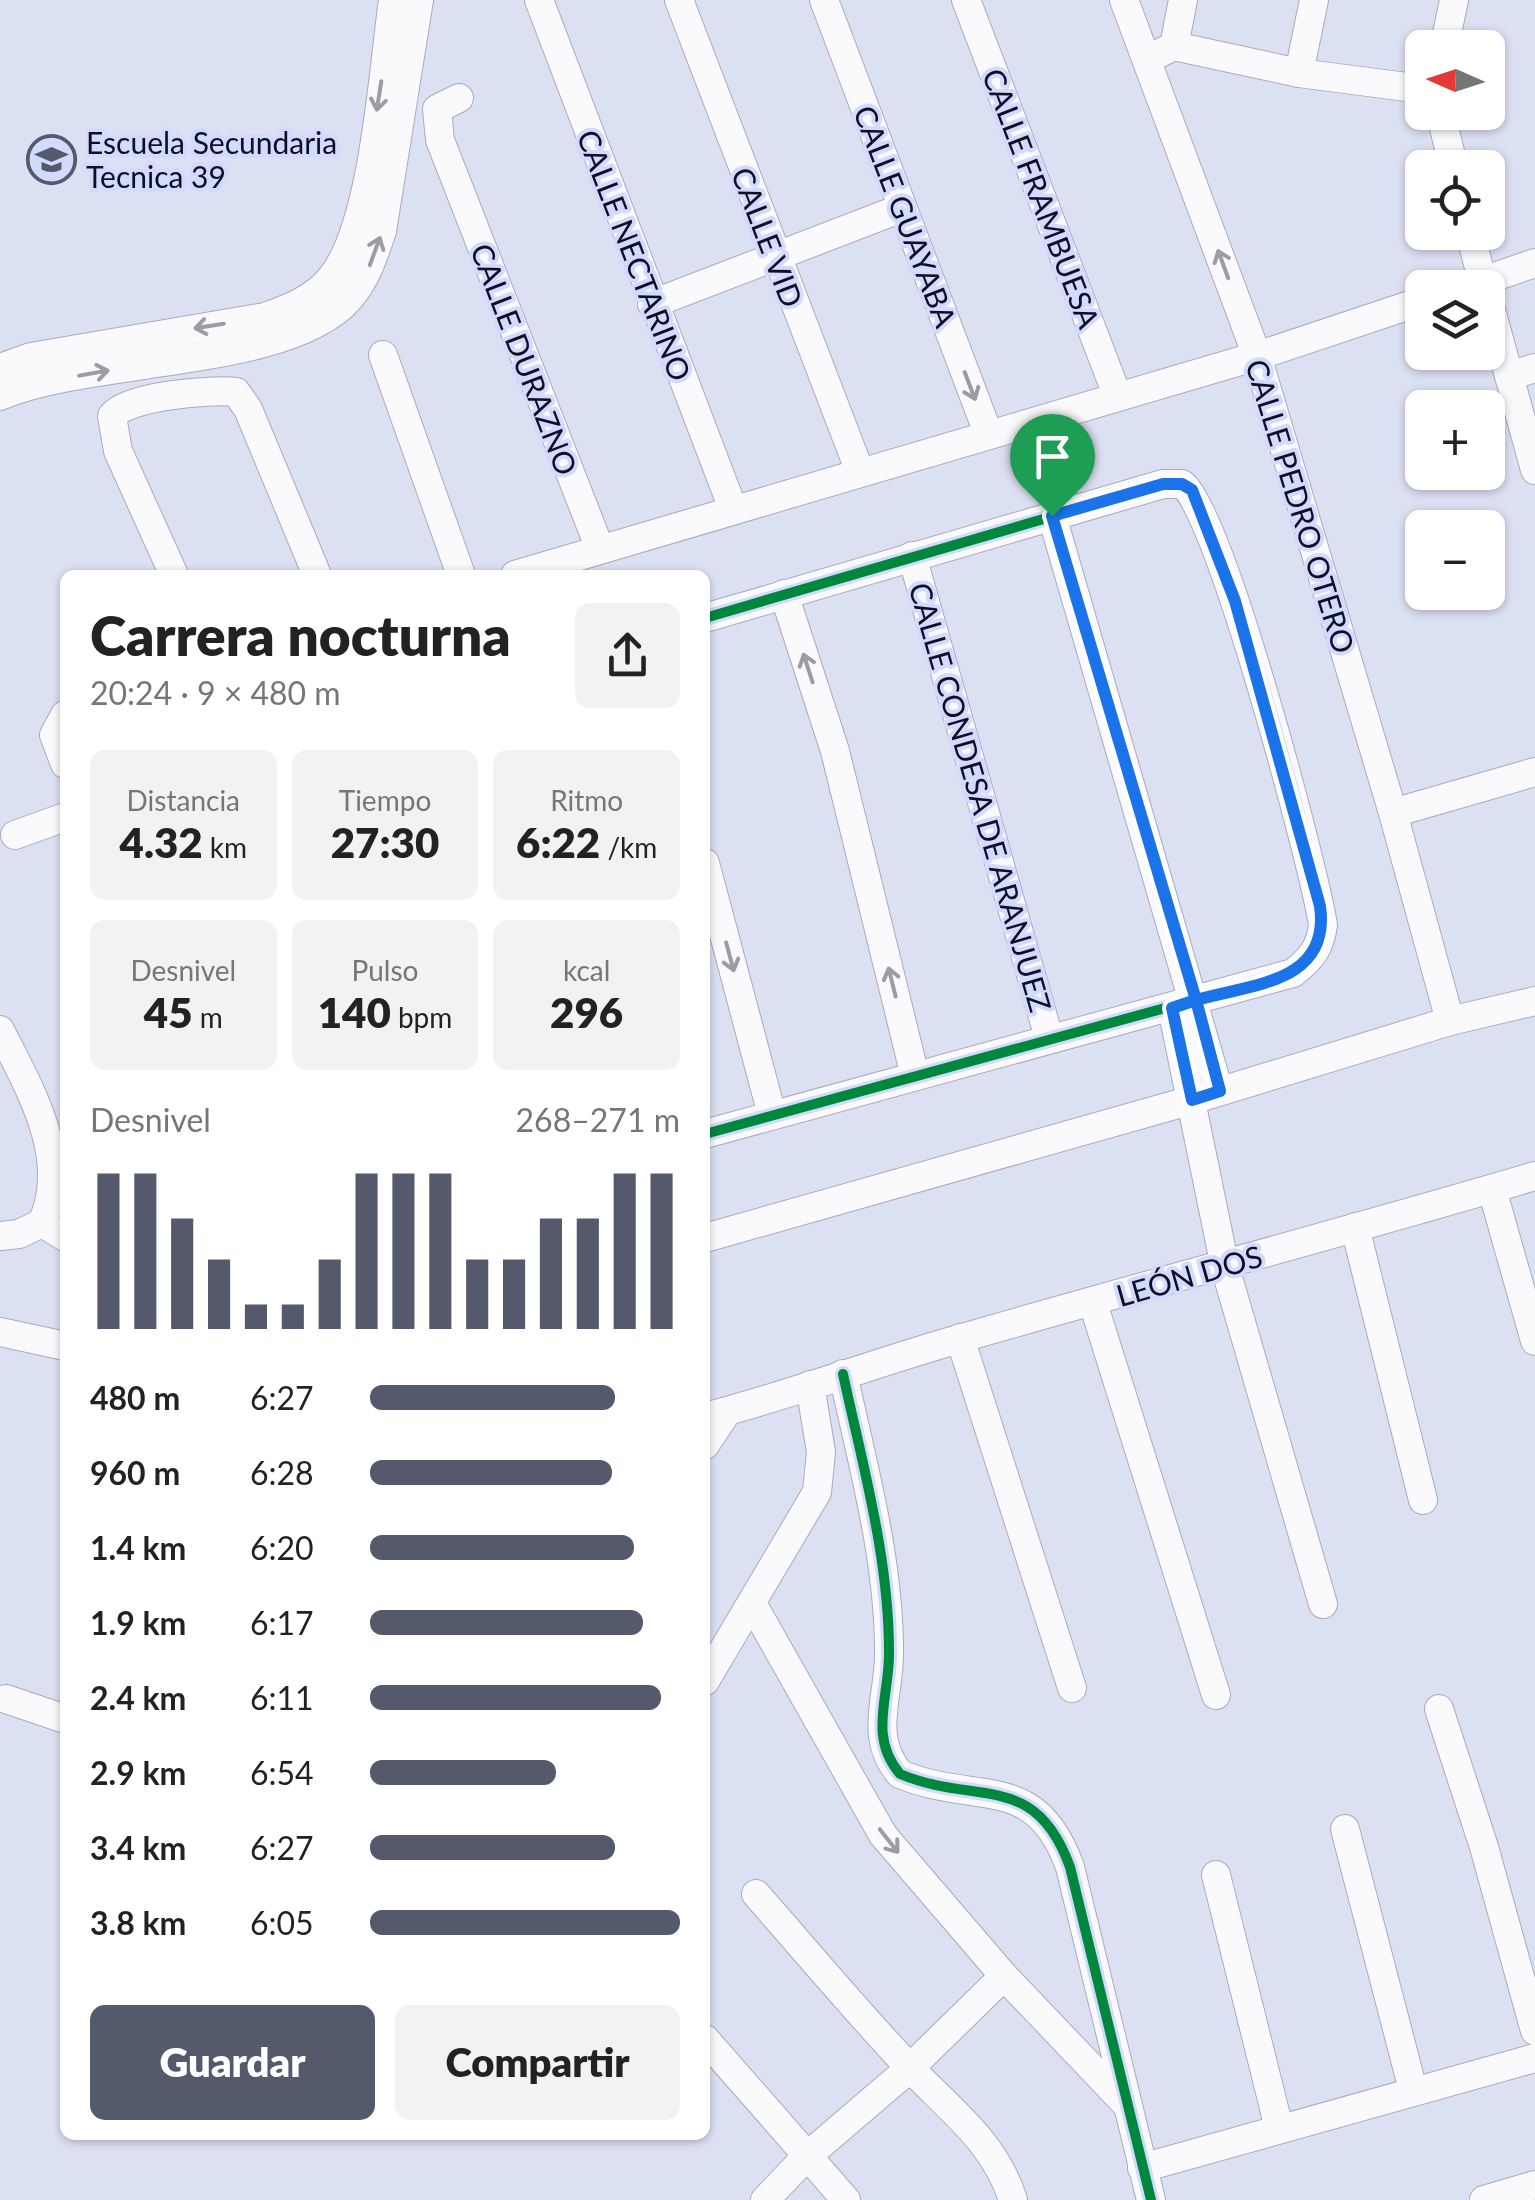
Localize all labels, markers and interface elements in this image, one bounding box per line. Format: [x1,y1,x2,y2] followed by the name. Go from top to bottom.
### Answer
[1405,30,1505,130] north arrow
[1405,30,1505,610] map controls
[976,63,1108,333] street label: CALLE FRAMBUESA
[369,80,387,112] one-way arrow
[847,100,965,332] street label: CALLE GUAYABA
[86,124,337,194] place label: Escuela Secundaria Tecnica 39
[571,124,699,386] street label: CALLE NECTARINO
[25,133,77,185] school or university icon: Escuela Secundaria Tecnica 39
[1405,150,1505,250] button: locate
[725,162,811,312] street label: CALLE VID
[367,236,385,267] one-way arrow
[464,238,586,480] street label: CALLE DURAZNO
[1213,250,1231,281] one-way arrow
[1405,270,1505,370] button: layers
[193,318,226,336] one-way arrow
[1239,355,1363,657] street label: CALLE PEDRO OTERO
[77,363,110,382] one-way arrow
[962,369,980,400] one-way arrow
[1405,390,1505,490] button: +
[1010,414,1095,517] pin
[1025,429,1080,484] icon: arrive
[1405,510,1505,610] button: −
[902,578,1060,1016] street label: CALLE CONDESA DE ARANJUEZ
[90,602,511,668] text: Carrera nocturna
[575,603,680,708] button: share
[798,652,816,684] one-way arrow
[90,673,341,712] text: 20:24 · 9 × 480 m
[127,783,240,817] text: Distancia
[339,783,431,817] text: Tiempo
[550,783,623,817] text: Ritmo
[120,817,203,867] text: 4.32
[331,817,439,867] text: 27:30
[516,817,600,867] text: 6:22
[203,830,247,864] text: km
[600,830,657,864] text: /km
[722,941,741,972] one-way arrow
[130,953,236,987] text: Desnivel
[352,953,418,987] text: Pulso
[563,953,610,987] text: kcal
[882,967,900,999] one-way arrow
[144,987,193,1037] text: 45
[318,987,391,1037] text: 140
[550,987,623,1037] text: 296
[193,1000,223,1034] text: m
[391,1000,452,1034] text: bpm
[90,1100,211,1139] text: Desnivel
[516,1100,680,1139] text: 268–271 m
[1112,1237,1266,1313] street label: LEÓN DOS
[90,1378,180,1417] text: 480 m
[250,1378,314,1417] text: 6:27
[90,1453,180,1492] text: 960 m
[250,1453,314,1492] text: 6:28
[90,1528,186,1567] text: 1.4 km
[250,1528,314,1567] text: 6:20
[90,1603,186,1642] text: 1.9 km
[250,1603,314,1642] text: 6:17
[90,1678,186,1717] text: 2.4 km
[250,1678,314,1717] text: 6:11
[90,1753,186,1792] text: 2.9 km
[250,1753,314,1792] text: 6:54
[878,1827,899,1854] one-way arrow
[90,1828,186,1867] text: 3.4 km
[250,1828,314,1867] text: 6:27
[90,1903,186,1942] text: 3.8 km
[250,1903,314,1942] text: 6:05
[90,2005,375,2120] button: Guardar
[395,2005,680,2120] button: Compartir

